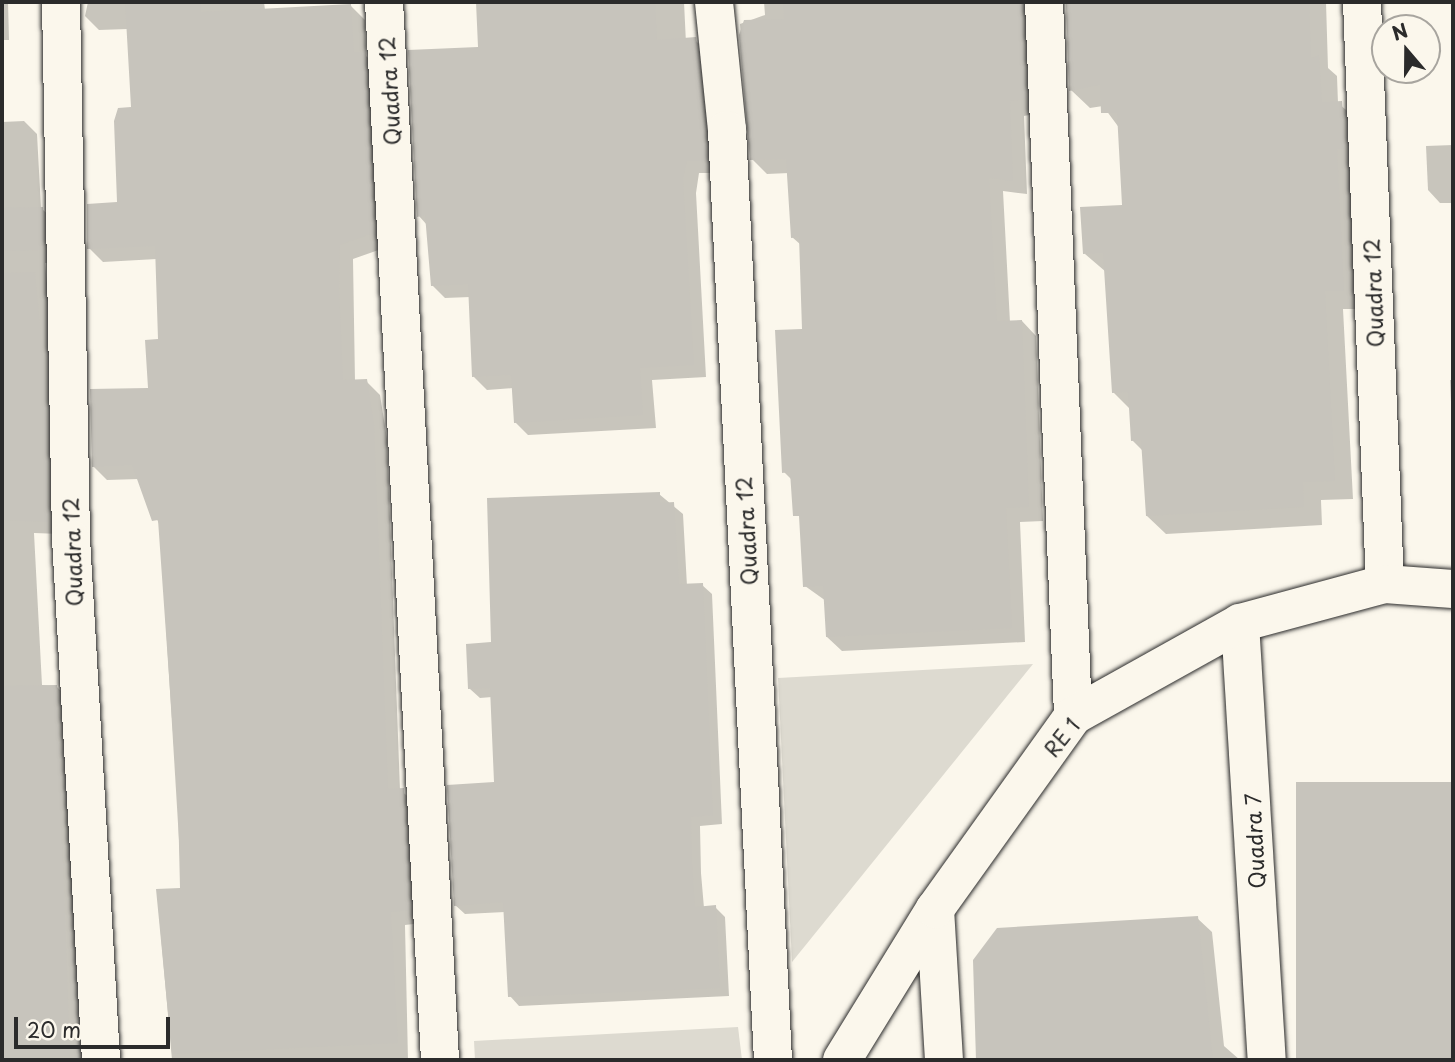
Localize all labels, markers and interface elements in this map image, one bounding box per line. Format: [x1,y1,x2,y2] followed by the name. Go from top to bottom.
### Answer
[1371,14,1441,84] north arrow
[1388,15,1411,47] text: N
[374,36,404,146] street label: Quadra 12
[1359,238,1387,348] street label: Quadra 12
[731,476,761,586] street label: Quadra 12
[58,497,86,607] street label: Quadra 12
[1037,712,1085,762] street label: RE 1
[1239,792,1269,890] street label: Quadra 7
[18,1002,173,1046] scale bar
[27,1013,81,1045] text: 20 m

